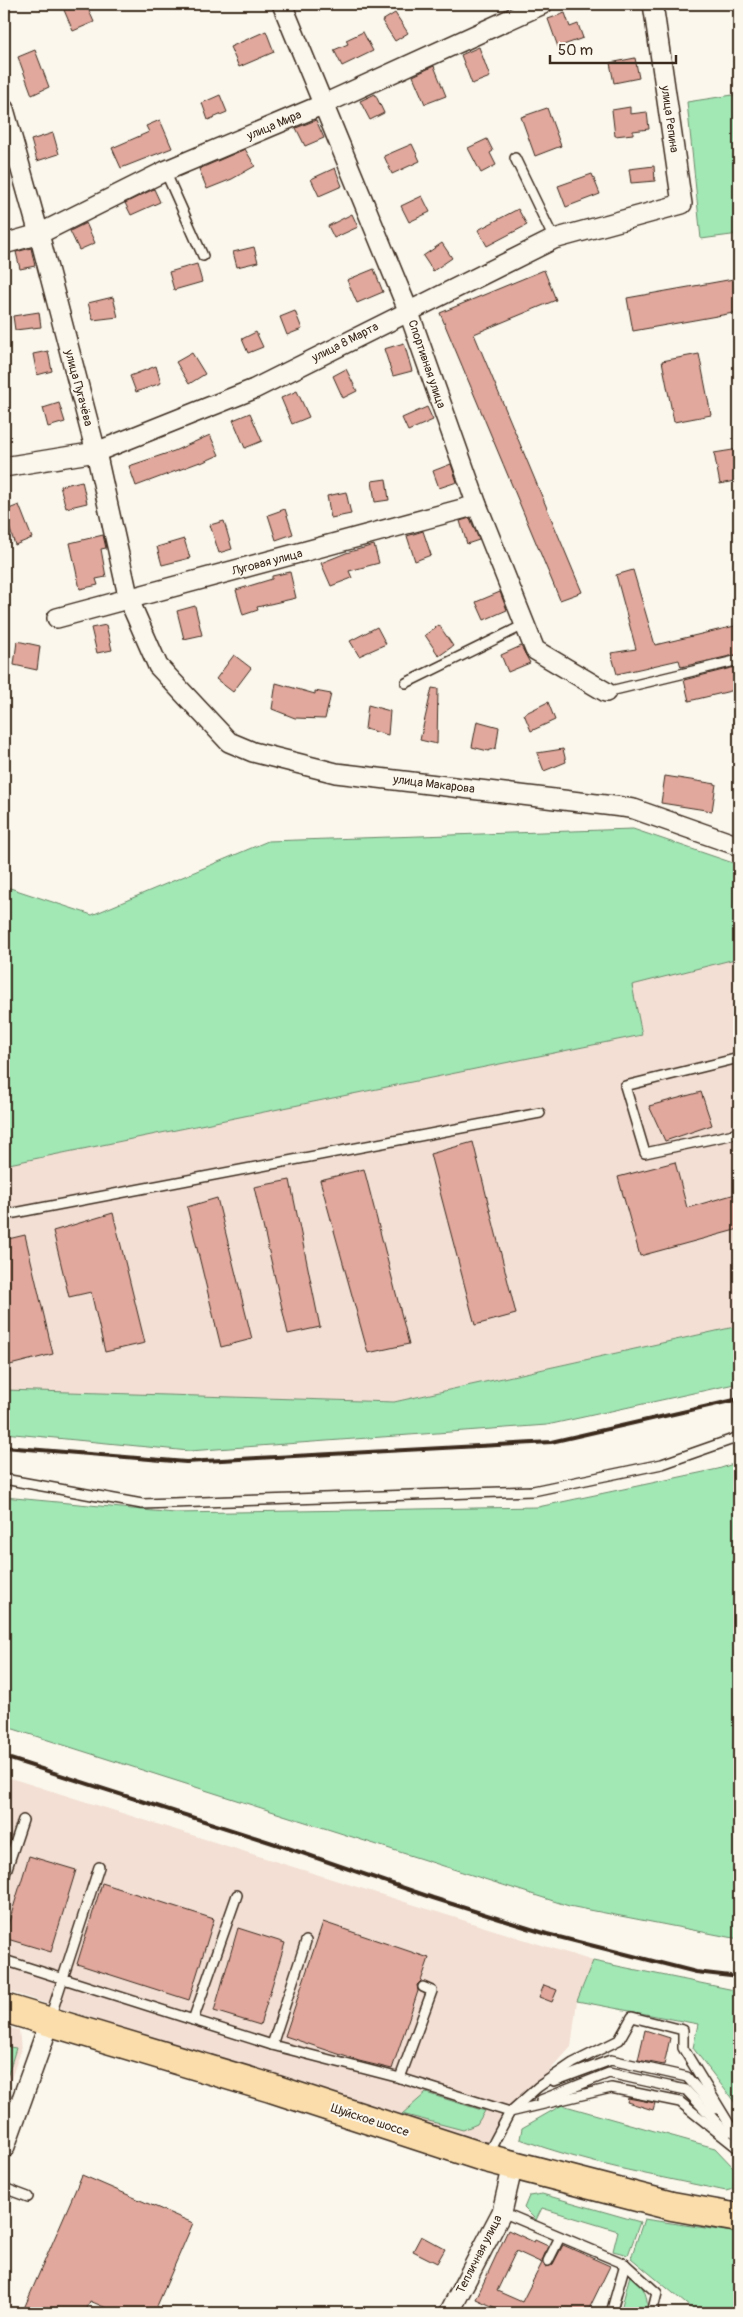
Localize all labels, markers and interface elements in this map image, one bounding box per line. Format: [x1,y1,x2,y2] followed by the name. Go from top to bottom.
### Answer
[550,32,677,64] scale bar
[558,41,593,60] text: 50 m
[657,84,682,154] street label: улица Репина
[244,107,304,144] street label: улица Мира
[404,318,449,411] street label: Спортивная улица
[309,319,381,366] street label: улица 8 Марта
[61,347,96,428] street label: улица Пугачёва
[229,546,304,579] street label: Луговая улица
[391,772,476,797] street label: улица Макарова
[329,2101,411,2140] street label: Шуйское шоссе
[453,2212,506,2296] street label: Тепличная улица

